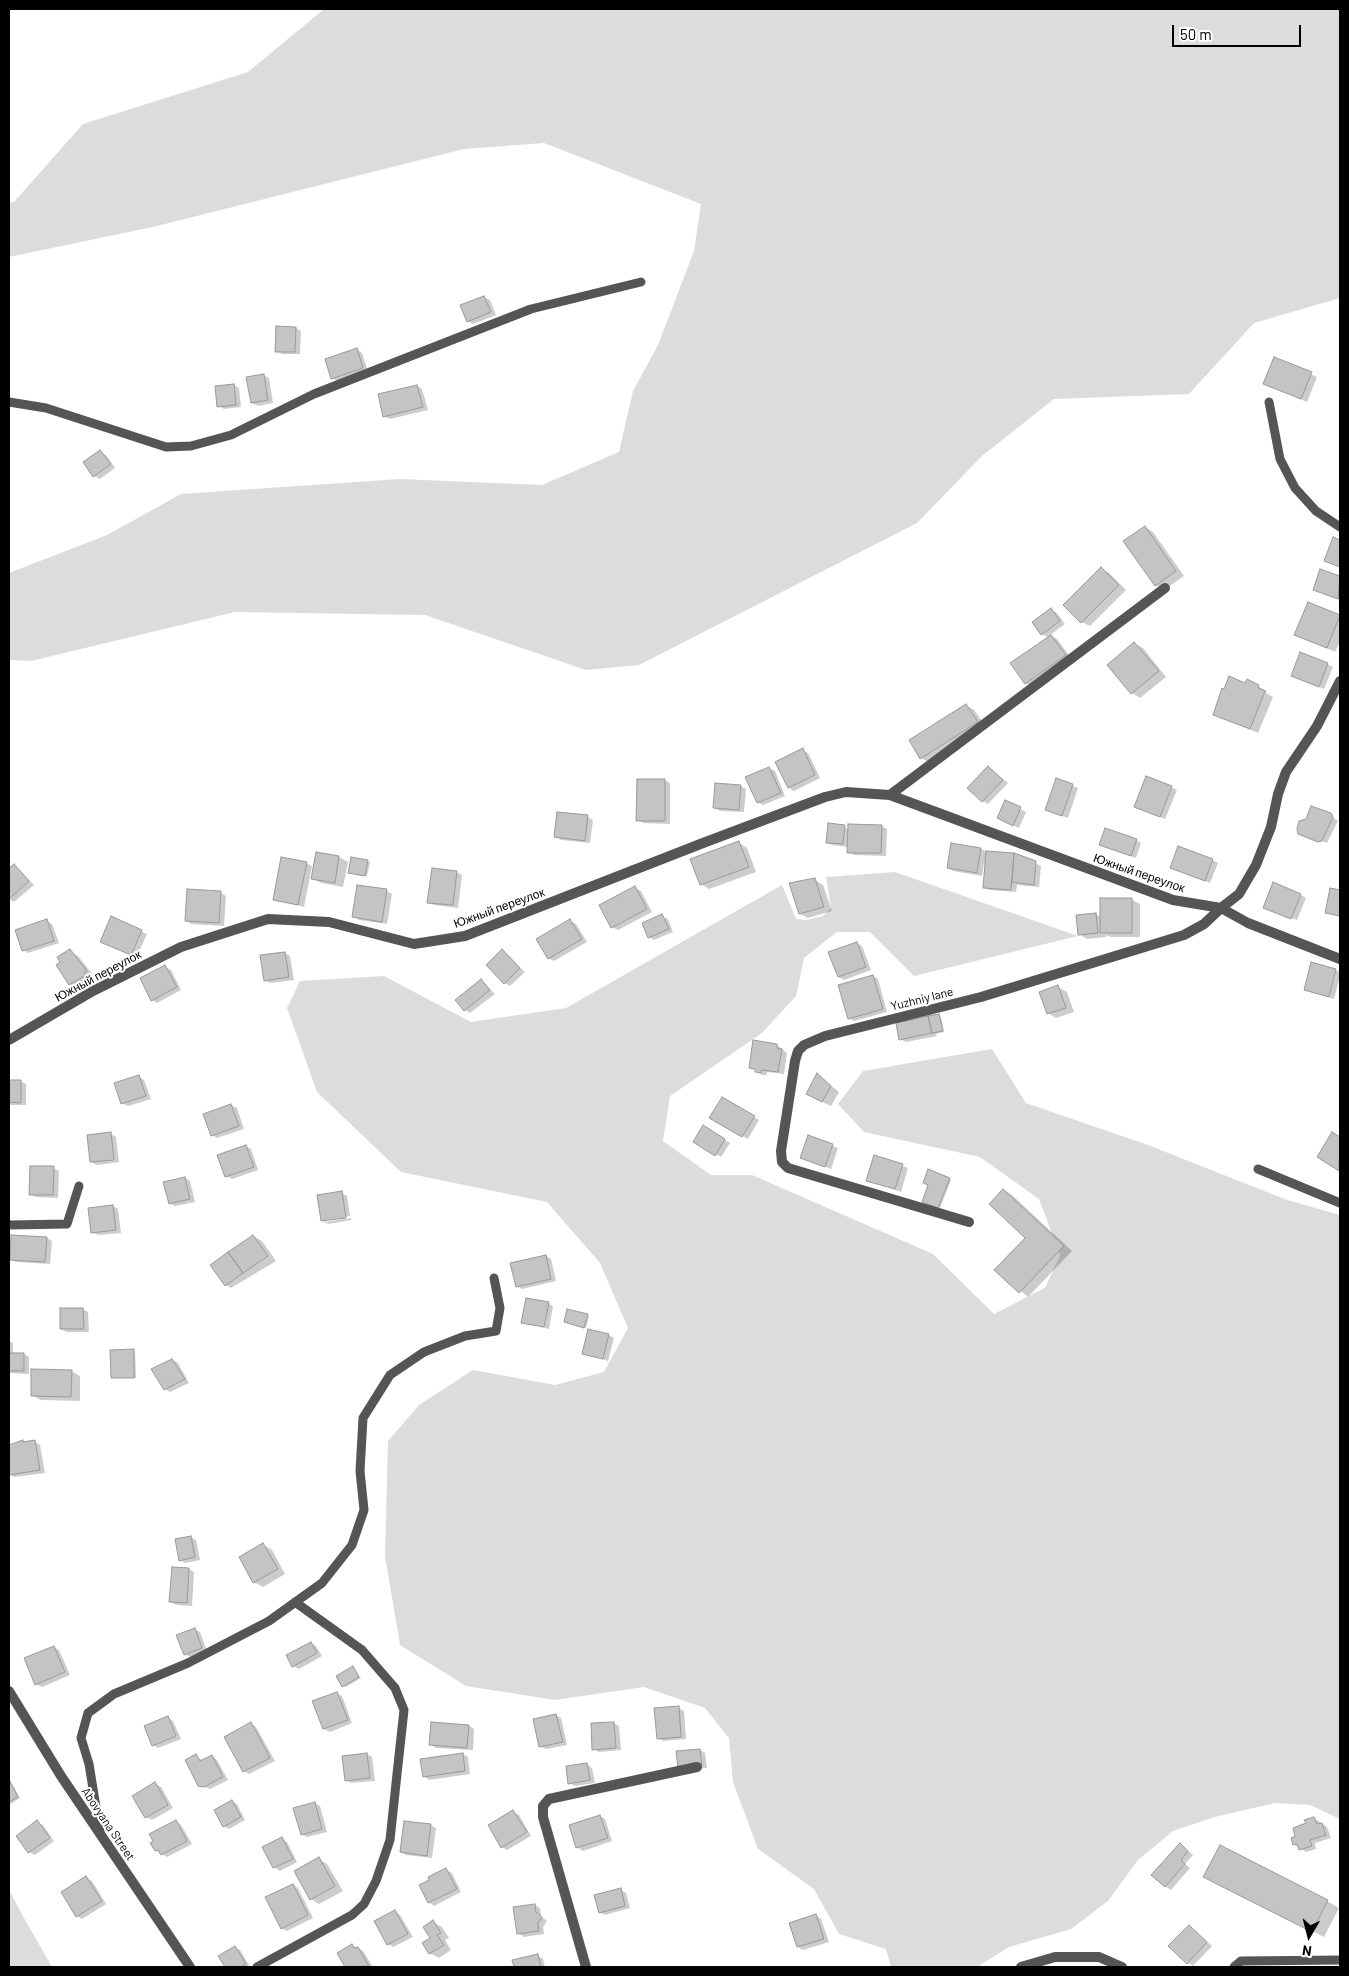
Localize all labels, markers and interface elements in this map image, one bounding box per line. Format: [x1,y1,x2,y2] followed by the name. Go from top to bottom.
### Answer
[1174,15,1303,47] scale bar
[1180,25,1212,43] text: 50 m
[1091,851,1187,895] street label: Южный переулок
[452,885,546,931] street label: Южный переулок
[52,947,144,1005] street label: Южный переулок
[889,984,955,1014] street label: Yuzhniy lane
[78,1785,138,1863] street label: Abovyana Street
[1284,1911,1334,1961] north arrow
[1301,1942,1313,1960] text: N

